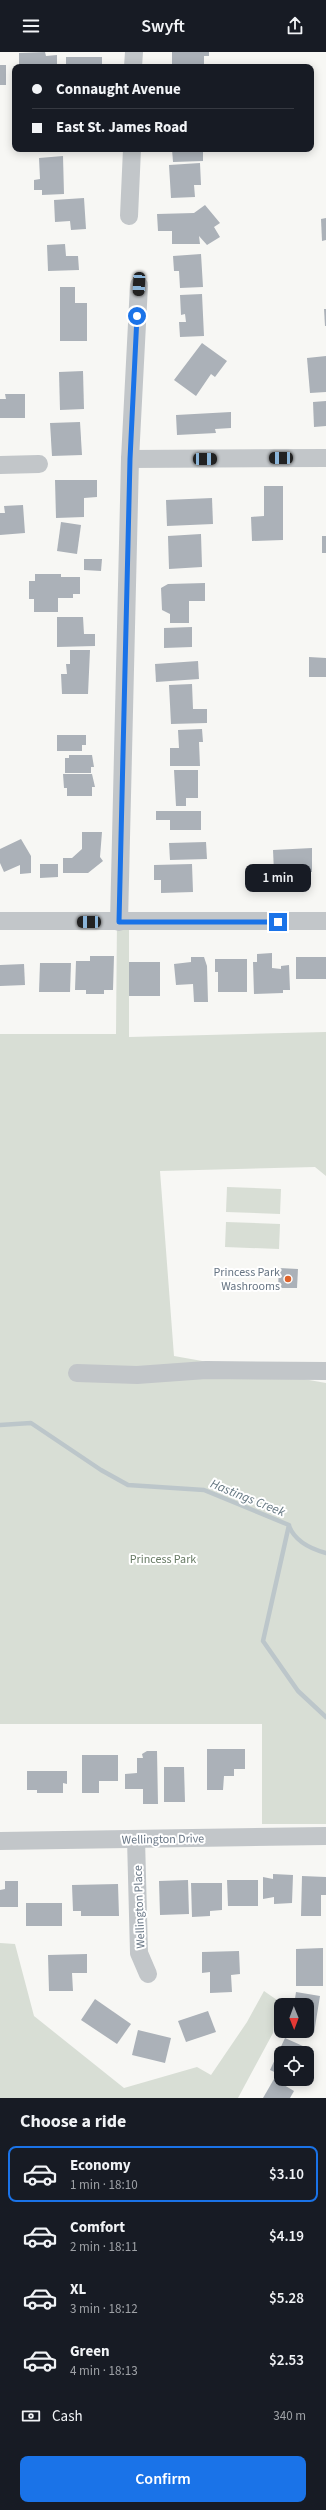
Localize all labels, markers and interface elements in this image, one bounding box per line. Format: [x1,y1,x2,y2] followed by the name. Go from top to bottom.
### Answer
[141,14,185,39] text: Swyft
[20,15,42,37] icon: menu
[284,15,306,37] icon: share
[56,79,181,100] text: Connaught Avenue
[56,117,188,138] text: East St. James Road
[132,272,146,296] car
[128,307,146,325] route start
[269,452,293,464] car
[193,453,217,465] car
[245,864,311,892] callout: 1 min
[263,869,293,887] text: 1 min
[269,913,287,931] route end
[77,916,101,928] car
[213,1264,280,1295] place label: Princess Park Washrooms
[283,1274,293,1284] marker: Princess Park Washrooms
[208,1475,288,1521] water label: Hastings Creek
[130,1551,196,1568] park label: Princess Park
[122,1830,204,1849] street label: Wellington Drive
[130,1865,149,1949] street label: Wellington Place
[274,1998,314,2038] north arrow
[274,1998,314,2086] map controls
[274,2046,314,2086] button: locate
[20,2109,126,2134] text: Choose a ride
[70,2155,131,2176] text: Economy
[22,2156,58,2192] icon: car
[269,2164,304,2185] text: $3.10
[70,2176,138,2194] text: 1 min · 18:10
[70,2217,125,2238] text: Comfort
[22,2218,58,2254] icon: car
[269,2226,304,2247] text: $4.19
[70,2238,138,2256] text: 2 min · 18:11
[70,2279,86,2300] text: XL
[22,2280,58,2316] icon: car
[269,2288,304,2309] text: $5.28
[70,2300,138,2318] text: 3 min · 18:12
[70,2341,110,2362] text: Green
[22,2342,58,2378] icon: car
[269,2350,304,2371] text: $2.53
[70,2362,138,2380] text: 4 min · 18:13
[20,2405,42,2427] icon: cash
[52,2406,83,2427] text: Cash
[273,2407,306,2425] text: 340 m
[20,2456,306,2502] button: Confirm

